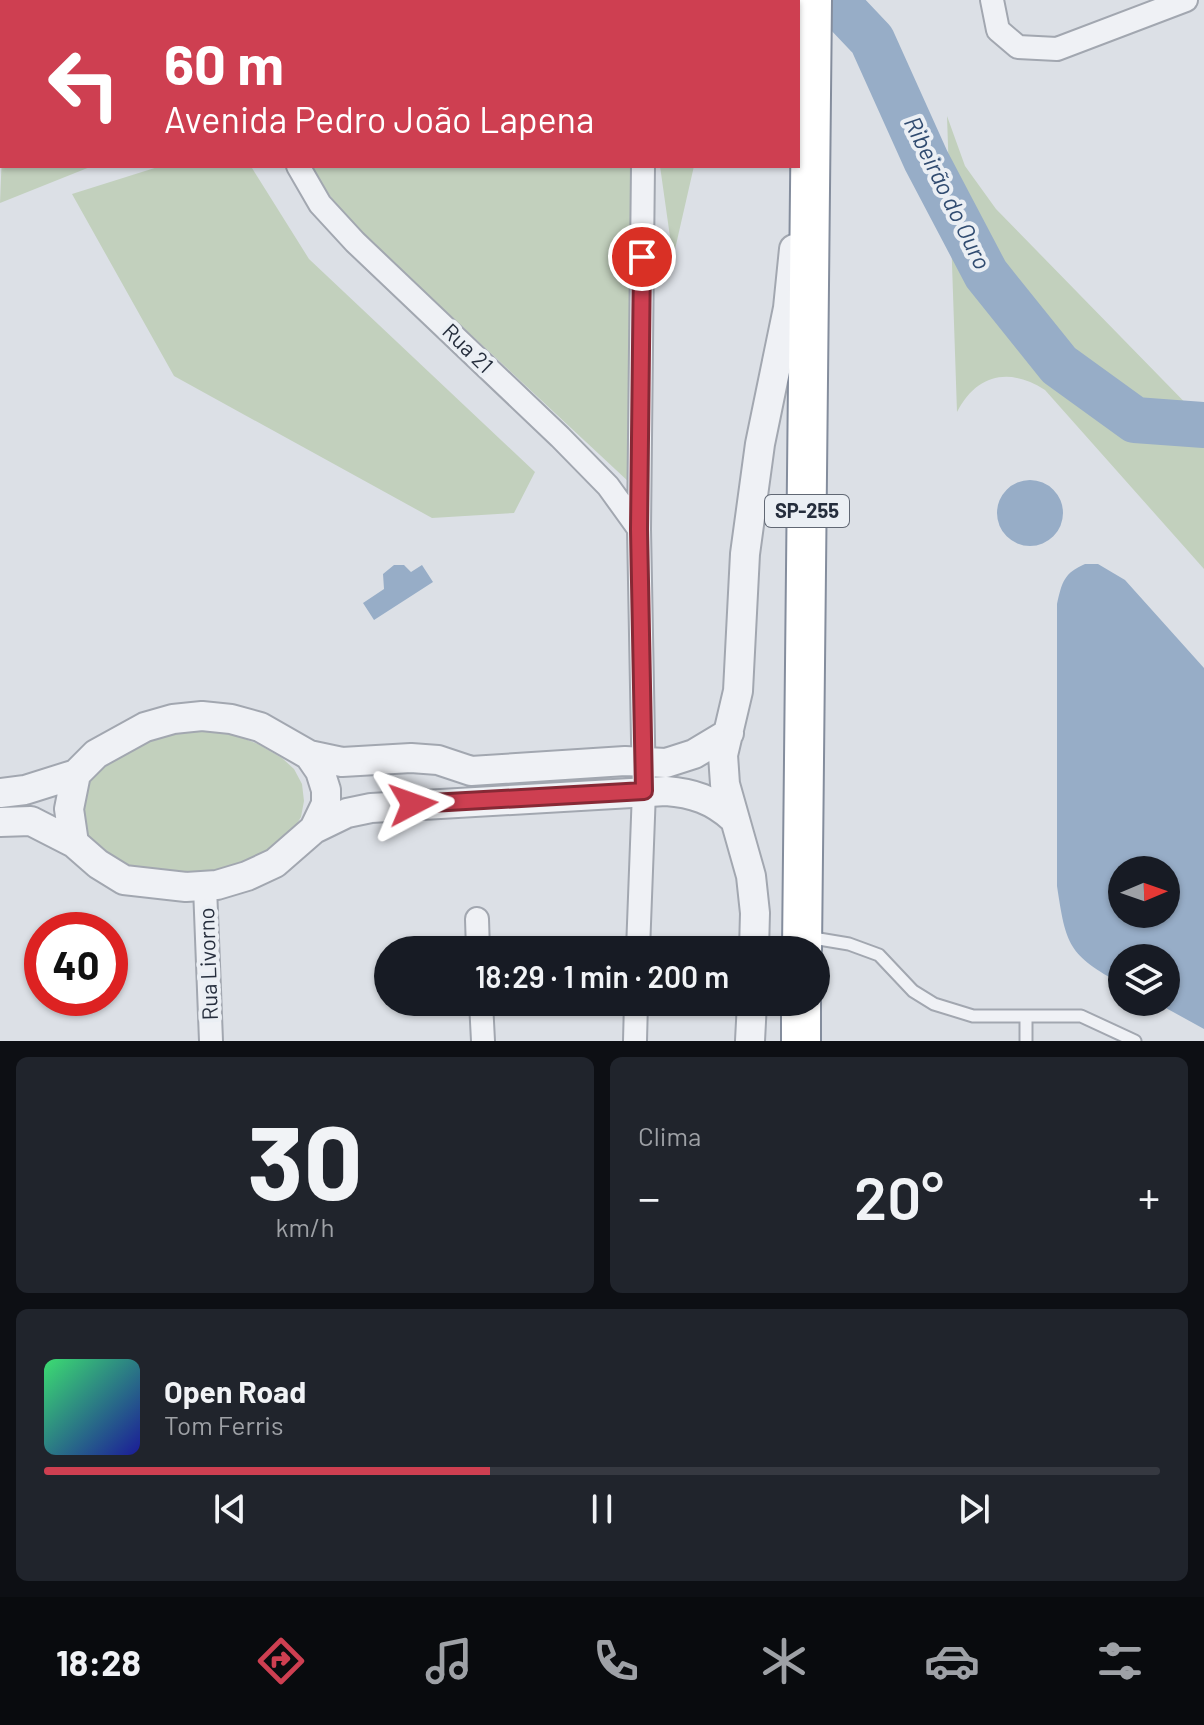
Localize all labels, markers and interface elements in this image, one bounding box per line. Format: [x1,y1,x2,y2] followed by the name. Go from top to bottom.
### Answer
[164,29,284,96] text: 60 m
[32,32,136,136] icon: left
[164,97,594,140] text: Avenida Pedro João Lapena
[899,111,998,274] water label: Ribeirão do Ouro
[608,223,676,291] pin
[620,235,664,279] icon: arrive
[438,317,499,378] street label: Rua 21
[765,495,849,527] road number: SP-255
[371,762,455,846] position arrow
[1108,856,1180,928] north arrow
[1108,856,1180,1016] map controls
[192,907,222,1021] street label: Rua Livorno
[24,912,128,1016] speed limit sign: 40
[1108,944,1180,1016] button: layers
[475,958,729,994] text: 18:29 · 1 min · 200 m
[247,1096,363,1221] text: 30
[638,1120,701,1151] text: Clima
[854,1160,944,1232] text: 20°
[638,1170,660,1223] text: −
[1138,1170,1160,1223] text: +
[276,1211,334,1242] text: km/h
[164,1373,306,1409] text: Open Road
[164,1409,284,1440] text: Tom Ferris
[208,1487,252,1531] icon: previous
[580,1487,624,1531] icon: pause
[952,1487,996,1531] icon: next
[253,1633,309,1689] icon: directions
[421,1633,477,1689] icon: music
[588,1633,644,1689] icon: phone
[756,1633,812,1689] icon: climate
[924,1633,980,1689] icon: car
[1092,1633,1148,1689] icon: filters
[56,1640,141,1683] text: 18:28

